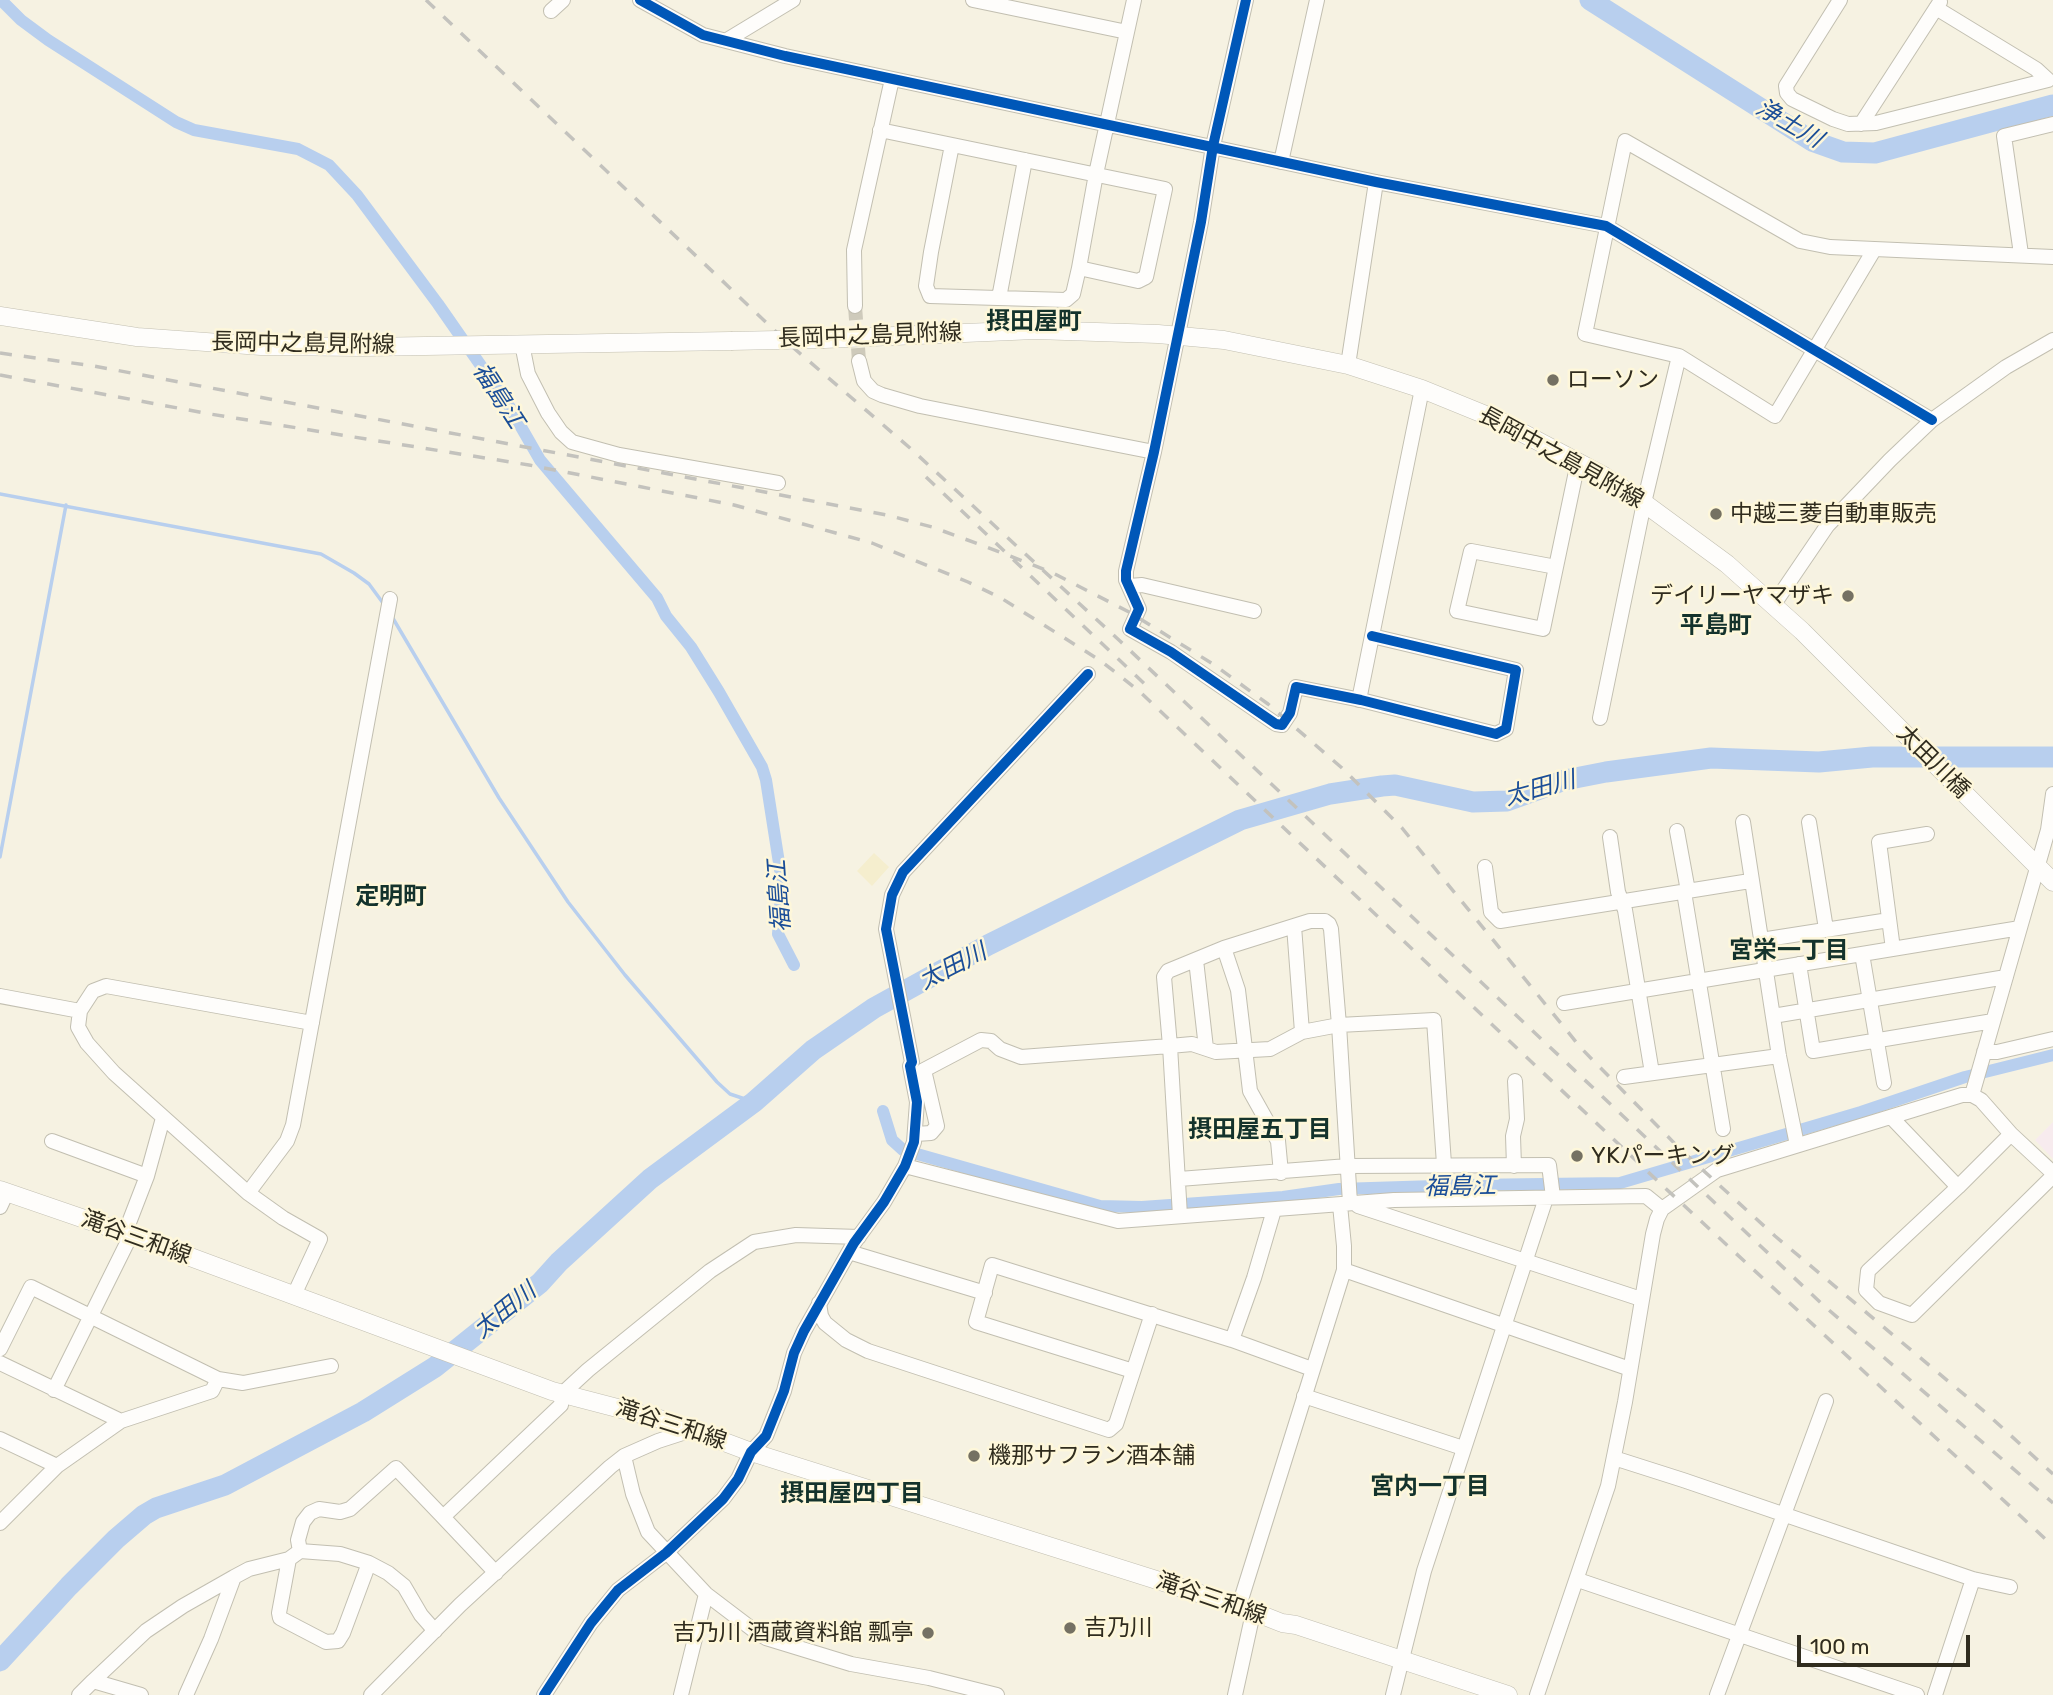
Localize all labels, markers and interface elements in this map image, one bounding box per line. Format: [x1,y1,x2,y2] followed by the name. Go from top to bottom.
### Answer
[1751,94,1827,154] water label: 浄土川
[986,308,1082,336] district label: 摂田屋町
[778,319,962,353] street label: 長岡中之島見附線
[211,329,395,359] street label: 長岡中之島見附線
[466,358,530,434] water label: 福島江
[1567,366,1659,394] place label: ローソン
[1545,372,1561,388] marker: ローソン
[1474,401,1648,515] street label: 長岡中之島見附線
[1730,500,1937,528] place label: 中越三菱自動車販売
[1708,506,1724,522] marker: 中越三菱自動車販売
[1650,582,1834,610] place label: デイリーヤマザキ
[1840,588,1856,604] marker: デイリーヤマザキ
[1680,612,1752,640] district label: 平島町
[1891,720,1975,804] street label: 太田川橋
[1501,766,1579,812] water label: 太田川
[763,859,797,933] water label: 福島江
[355,883,427,911] district label: 定明町
[1729,937,1849,965] district label: 宮栄一丁目
[914,938,992,996] water label: 太田川
[1188,1116,1332,1144] district label: 摂田屋五丁目
[1591,1142,1735,1170] place label: YKパーキング
[1569,1148,1585,1164] marker: YKパーキング
[1424,1172,1496,1202] water label: 福島江
[77,1205,195,1271] street label: 滝谷三和線
[468,1277,542,1345] water label: 太田川
[612,1394,730,1456] street label: 滝谷三和線
[988,1442,1195,1470] place label: 機那サフラン酒本舗
[966,1448,982,1464] marker: 機那サフラン酒本舗
[1370,1473,1490,1501] district label: 宮内一丁目
[780,1480,924,1508] district label: 摂田屋四丁目
[1152,1567,1270,1631] street label: 滝谷三和線
[1084,1614,1153,1642] place label: 吉乃川
[673,1619,914,1647] place label: 吉乃川 酒蔵資料館 瓢亭
[1062,1620,1078,1636] marker: 吉乃川
[1801,1622,1974,1666] scale bar
[920,1625,936,1641] marker: 吉乃川 酒蔵資料館 瓢亭
[1810,1634,1869,1659] text: 100 m

